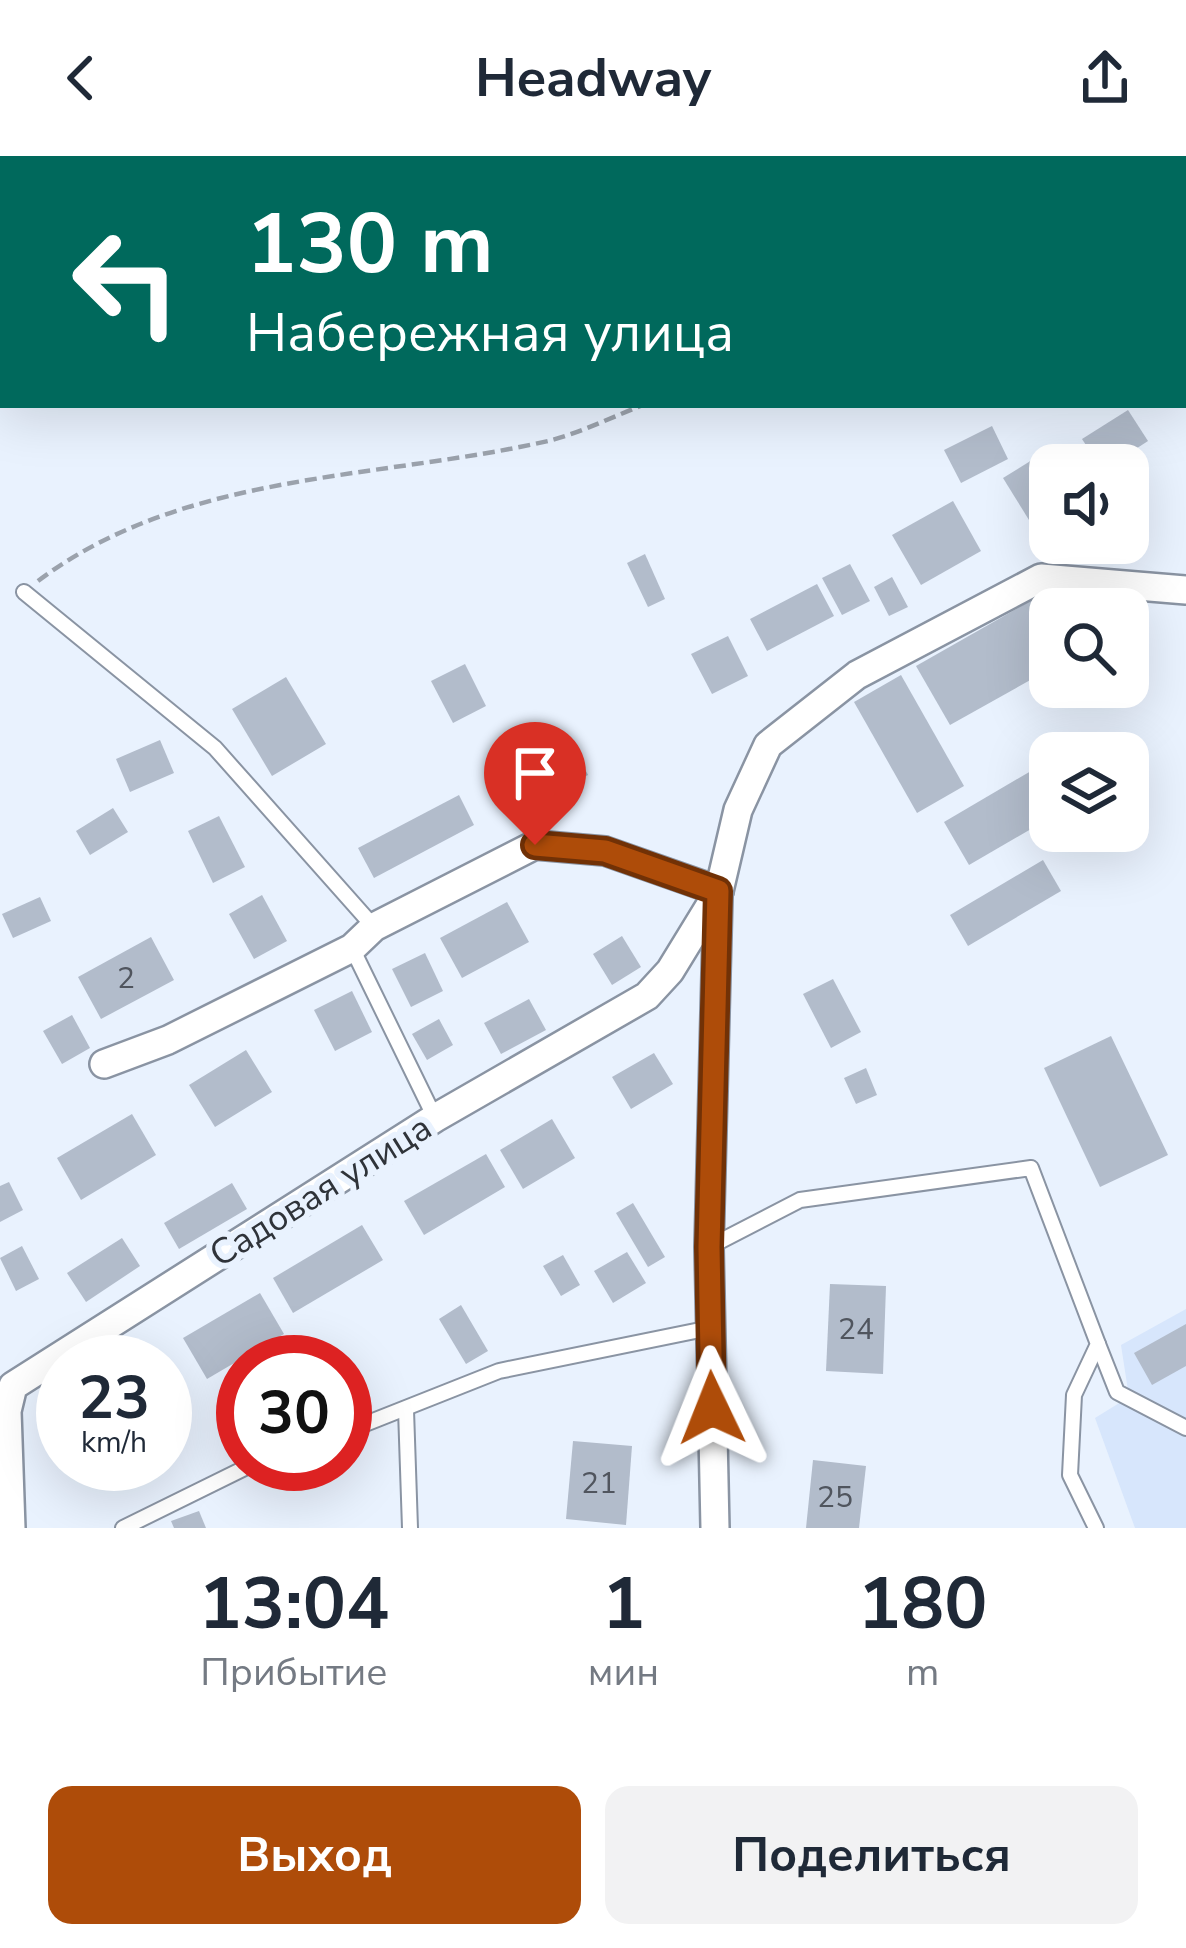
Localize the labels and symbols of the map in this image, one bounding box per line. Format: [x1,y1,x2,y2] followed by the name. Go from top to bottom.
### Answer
[484,722,586,845] pin
[117,958,135,999] house number: 2
[200,1103,441,1279] street label: Садовая улица
[838,1309,874,1350] house number: 24
[216,1335,372,1491] speed limit sign: 30
[649,1345,775,1471] position arrow
[581,1463,617,1504] house number: 21
[817,1477,853,1518] house number: 25

